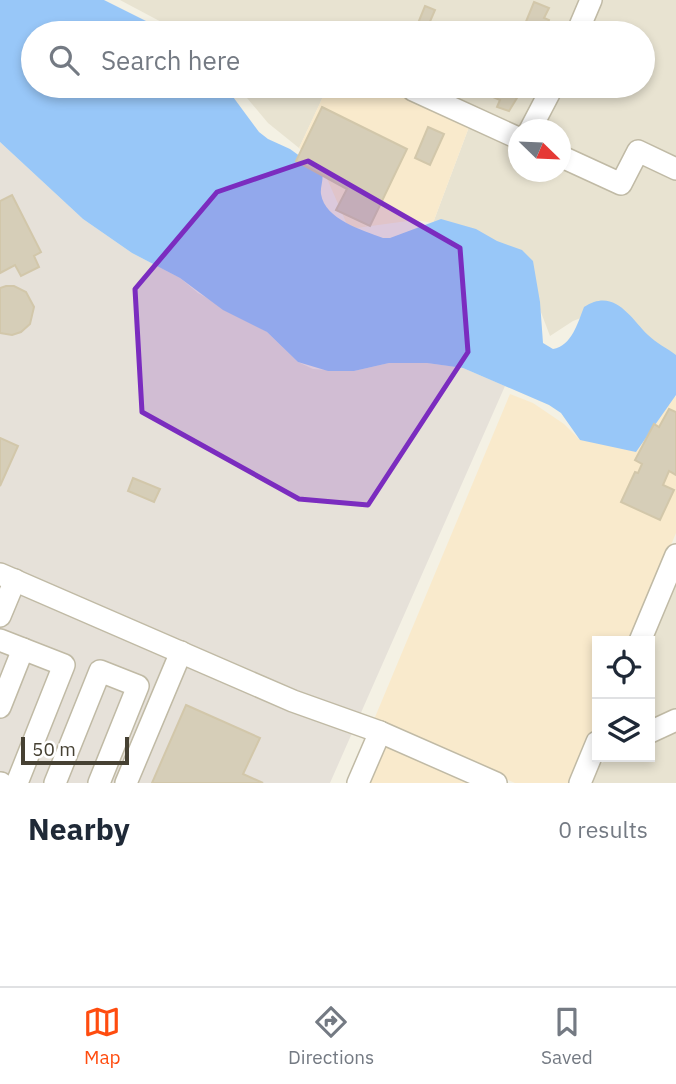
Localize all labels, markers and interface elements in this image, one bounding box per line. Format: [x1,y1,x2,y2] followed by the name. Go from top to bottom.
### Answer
[21,21,655,98] search box
[45,41,83,79] icon: search
[101,43,240,77] text: Search here
[508,119,571,182] north arrow
[592,636,655,762] map controls
[592,636,655,699] button: locate
[592,699,655,762] button: layers
[21,734,130,766] scale bar
[32,737,76,761] text: 50 m
[28,809,130,848] text: Nearby
[558,814,648,844] text: 0 results
[83,1003,121,1069] tab: Map
[288,1003,374,1069] tab: Directions
[541,1003,593,1069] tab: Saved

